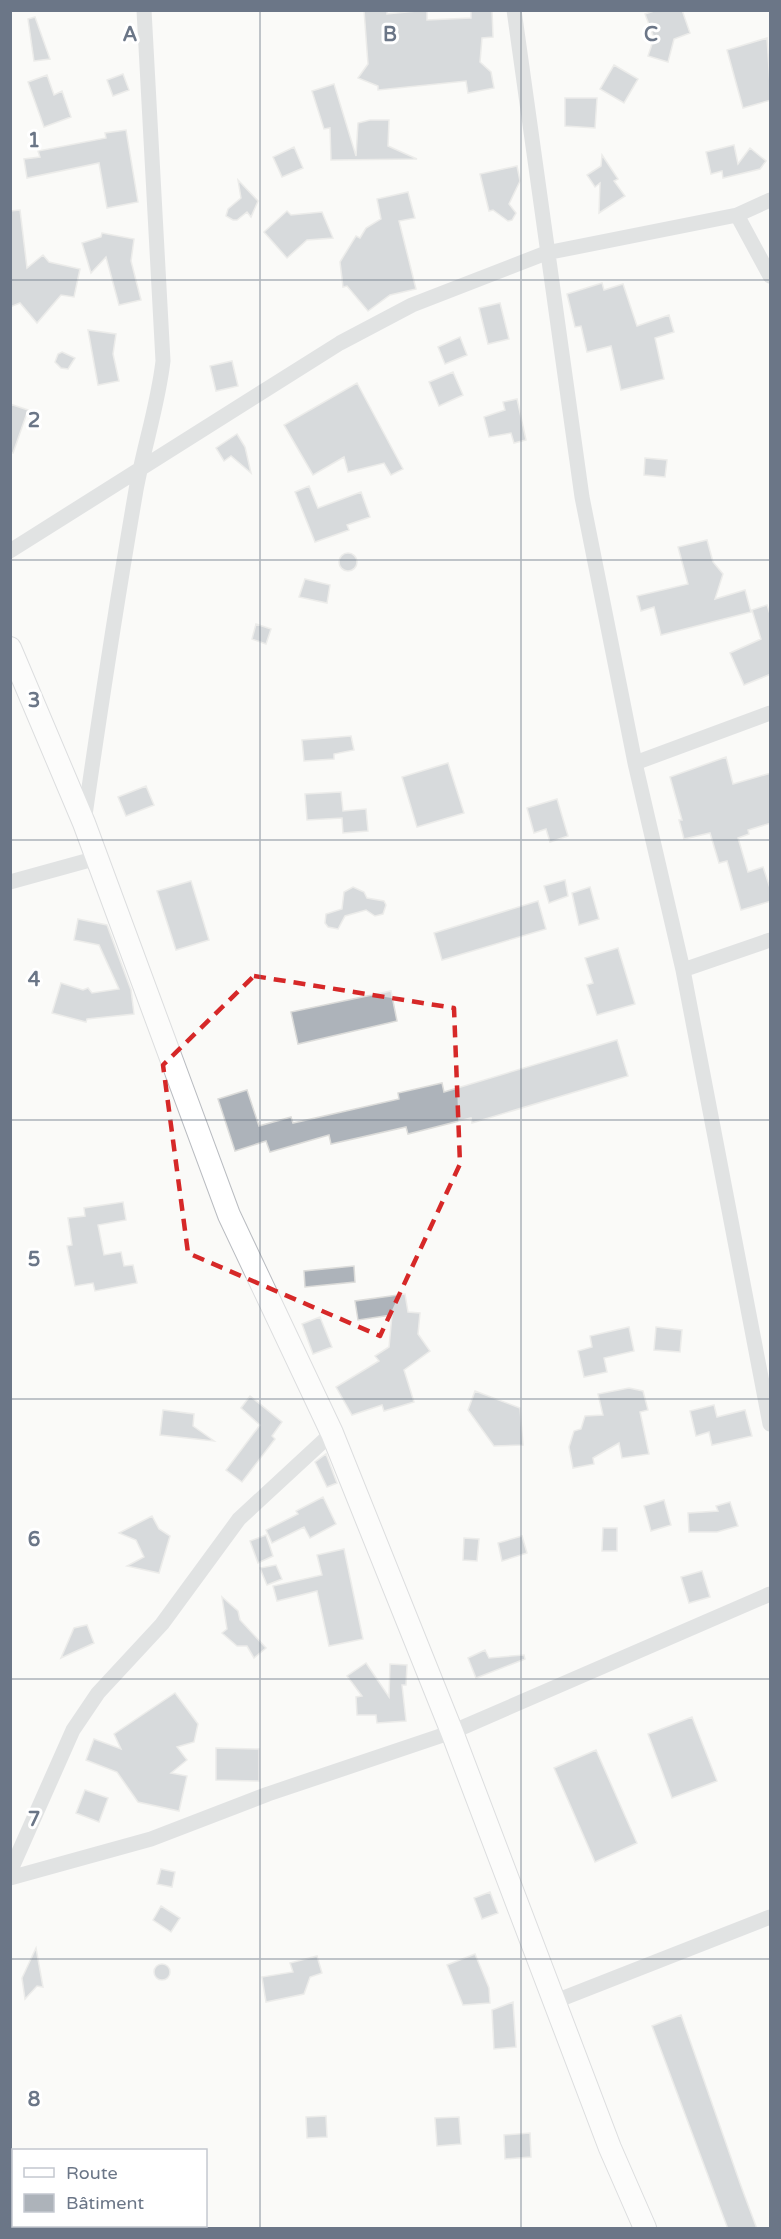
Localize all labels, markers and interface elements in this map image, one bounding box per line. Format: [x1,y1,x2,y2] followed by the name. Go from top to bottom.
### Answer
[123,23,138,47] text: A
[383,23,397,47] text: B
[644,23,658,47] text: C
[28,129,40,153] text: 1
[28,409,40,433] text: 2
[28,689,40,713] text: 3
[28,968,41,992] text: 4
[28,1248,40,1272] text: 5
[28,1528,40,1552] text: 6
[28,1808,40,1832] text: 7
[28,2088,40,2112] text: 8
[12,2149,207,2227] legend
[66,2162,118,2184] text: Route
[66,2192,144,2214] text: Bâtiment

